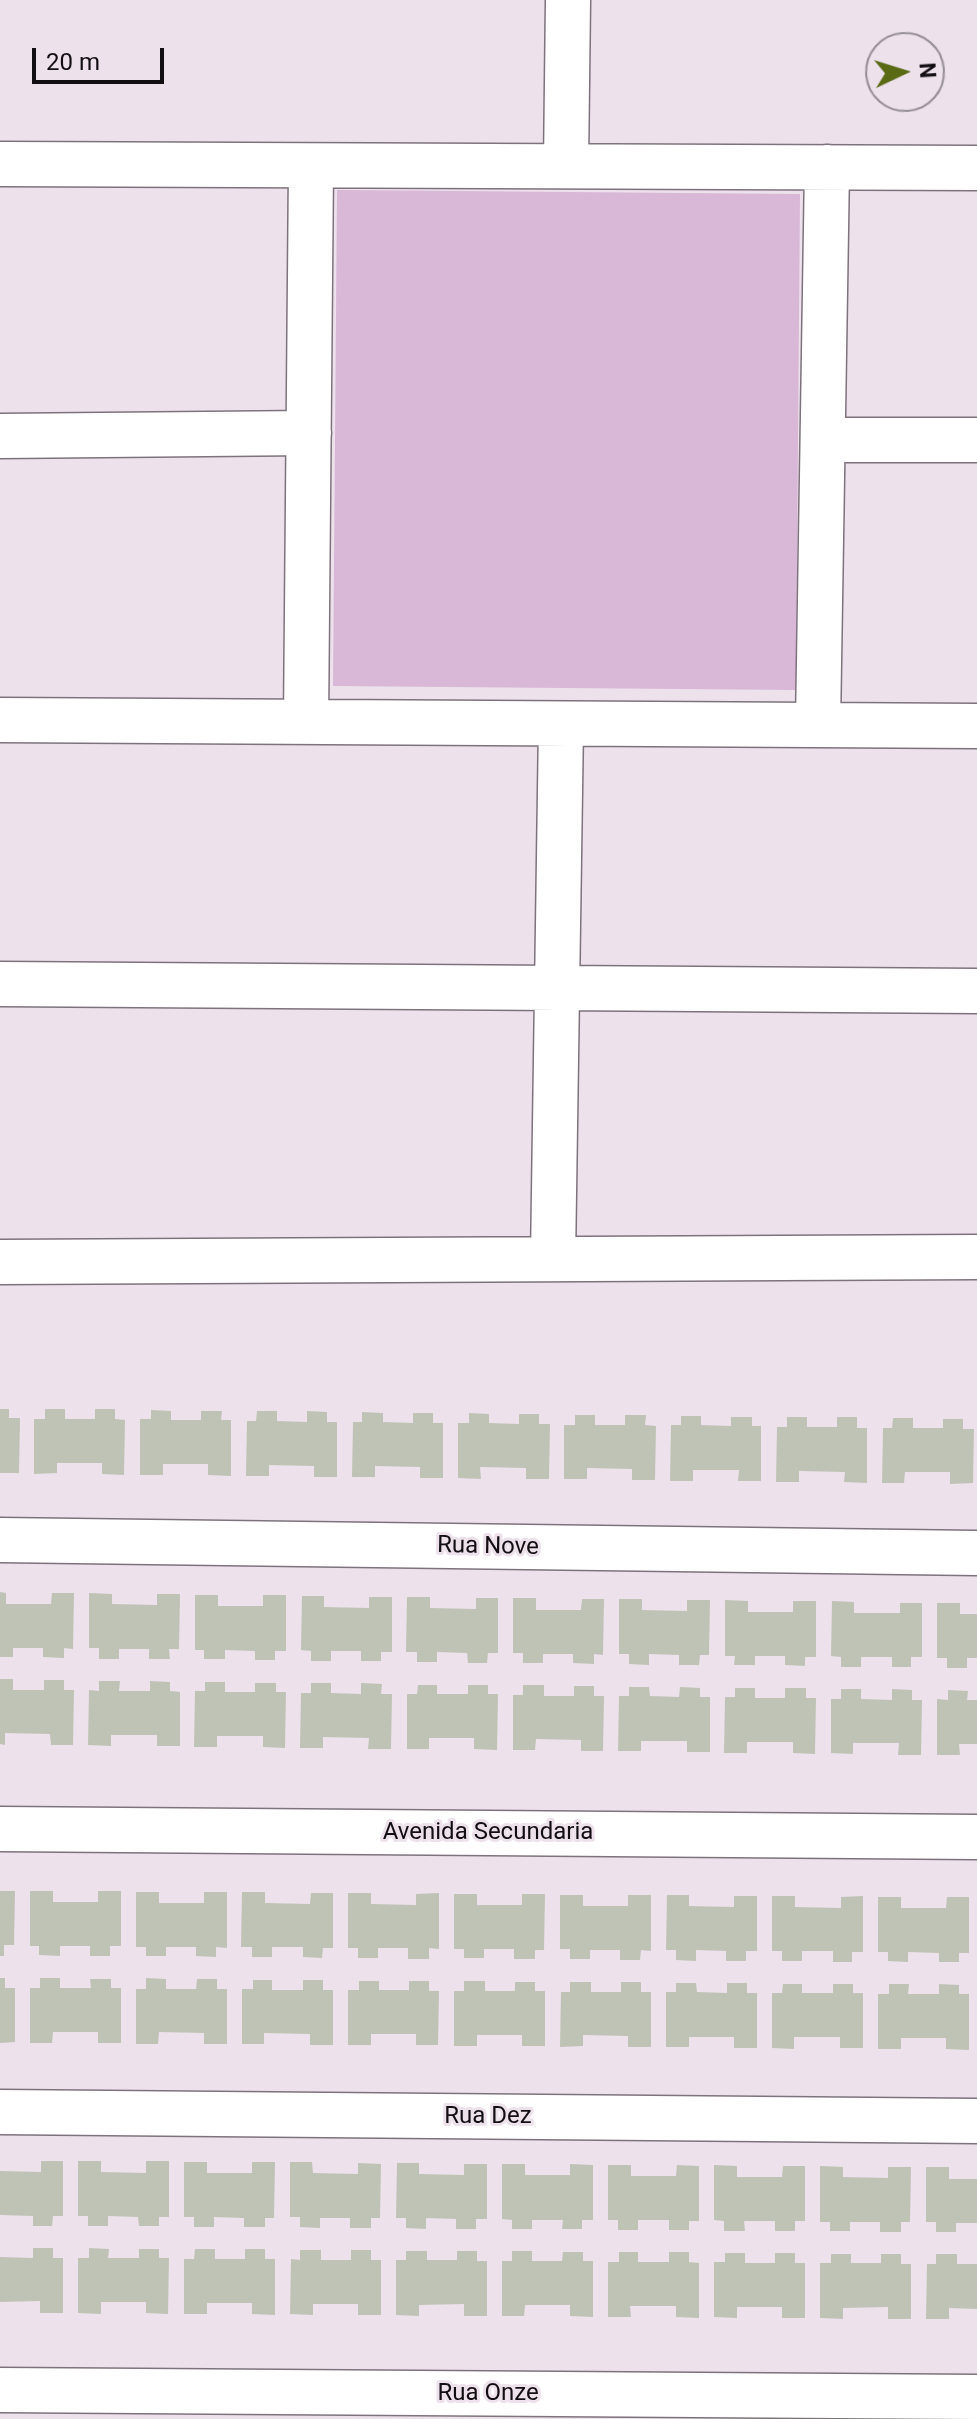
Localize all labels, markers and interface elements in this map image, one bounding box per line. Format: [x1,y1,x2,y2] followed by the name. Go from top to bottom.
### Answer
[36,32,168,82] scale bar
[865,32,945,112] north arrow
[46,48,100,76] text: 20 m
[914,62,940,79] text: N
[437,1532,539,1562] street label: Rua Nove
[383,1819,593,1847] street label: Avenida Secundaria
[444,2103,532,2131] street label: Rua Dez
[437,2380,539,2408] street label: Rua Onze

